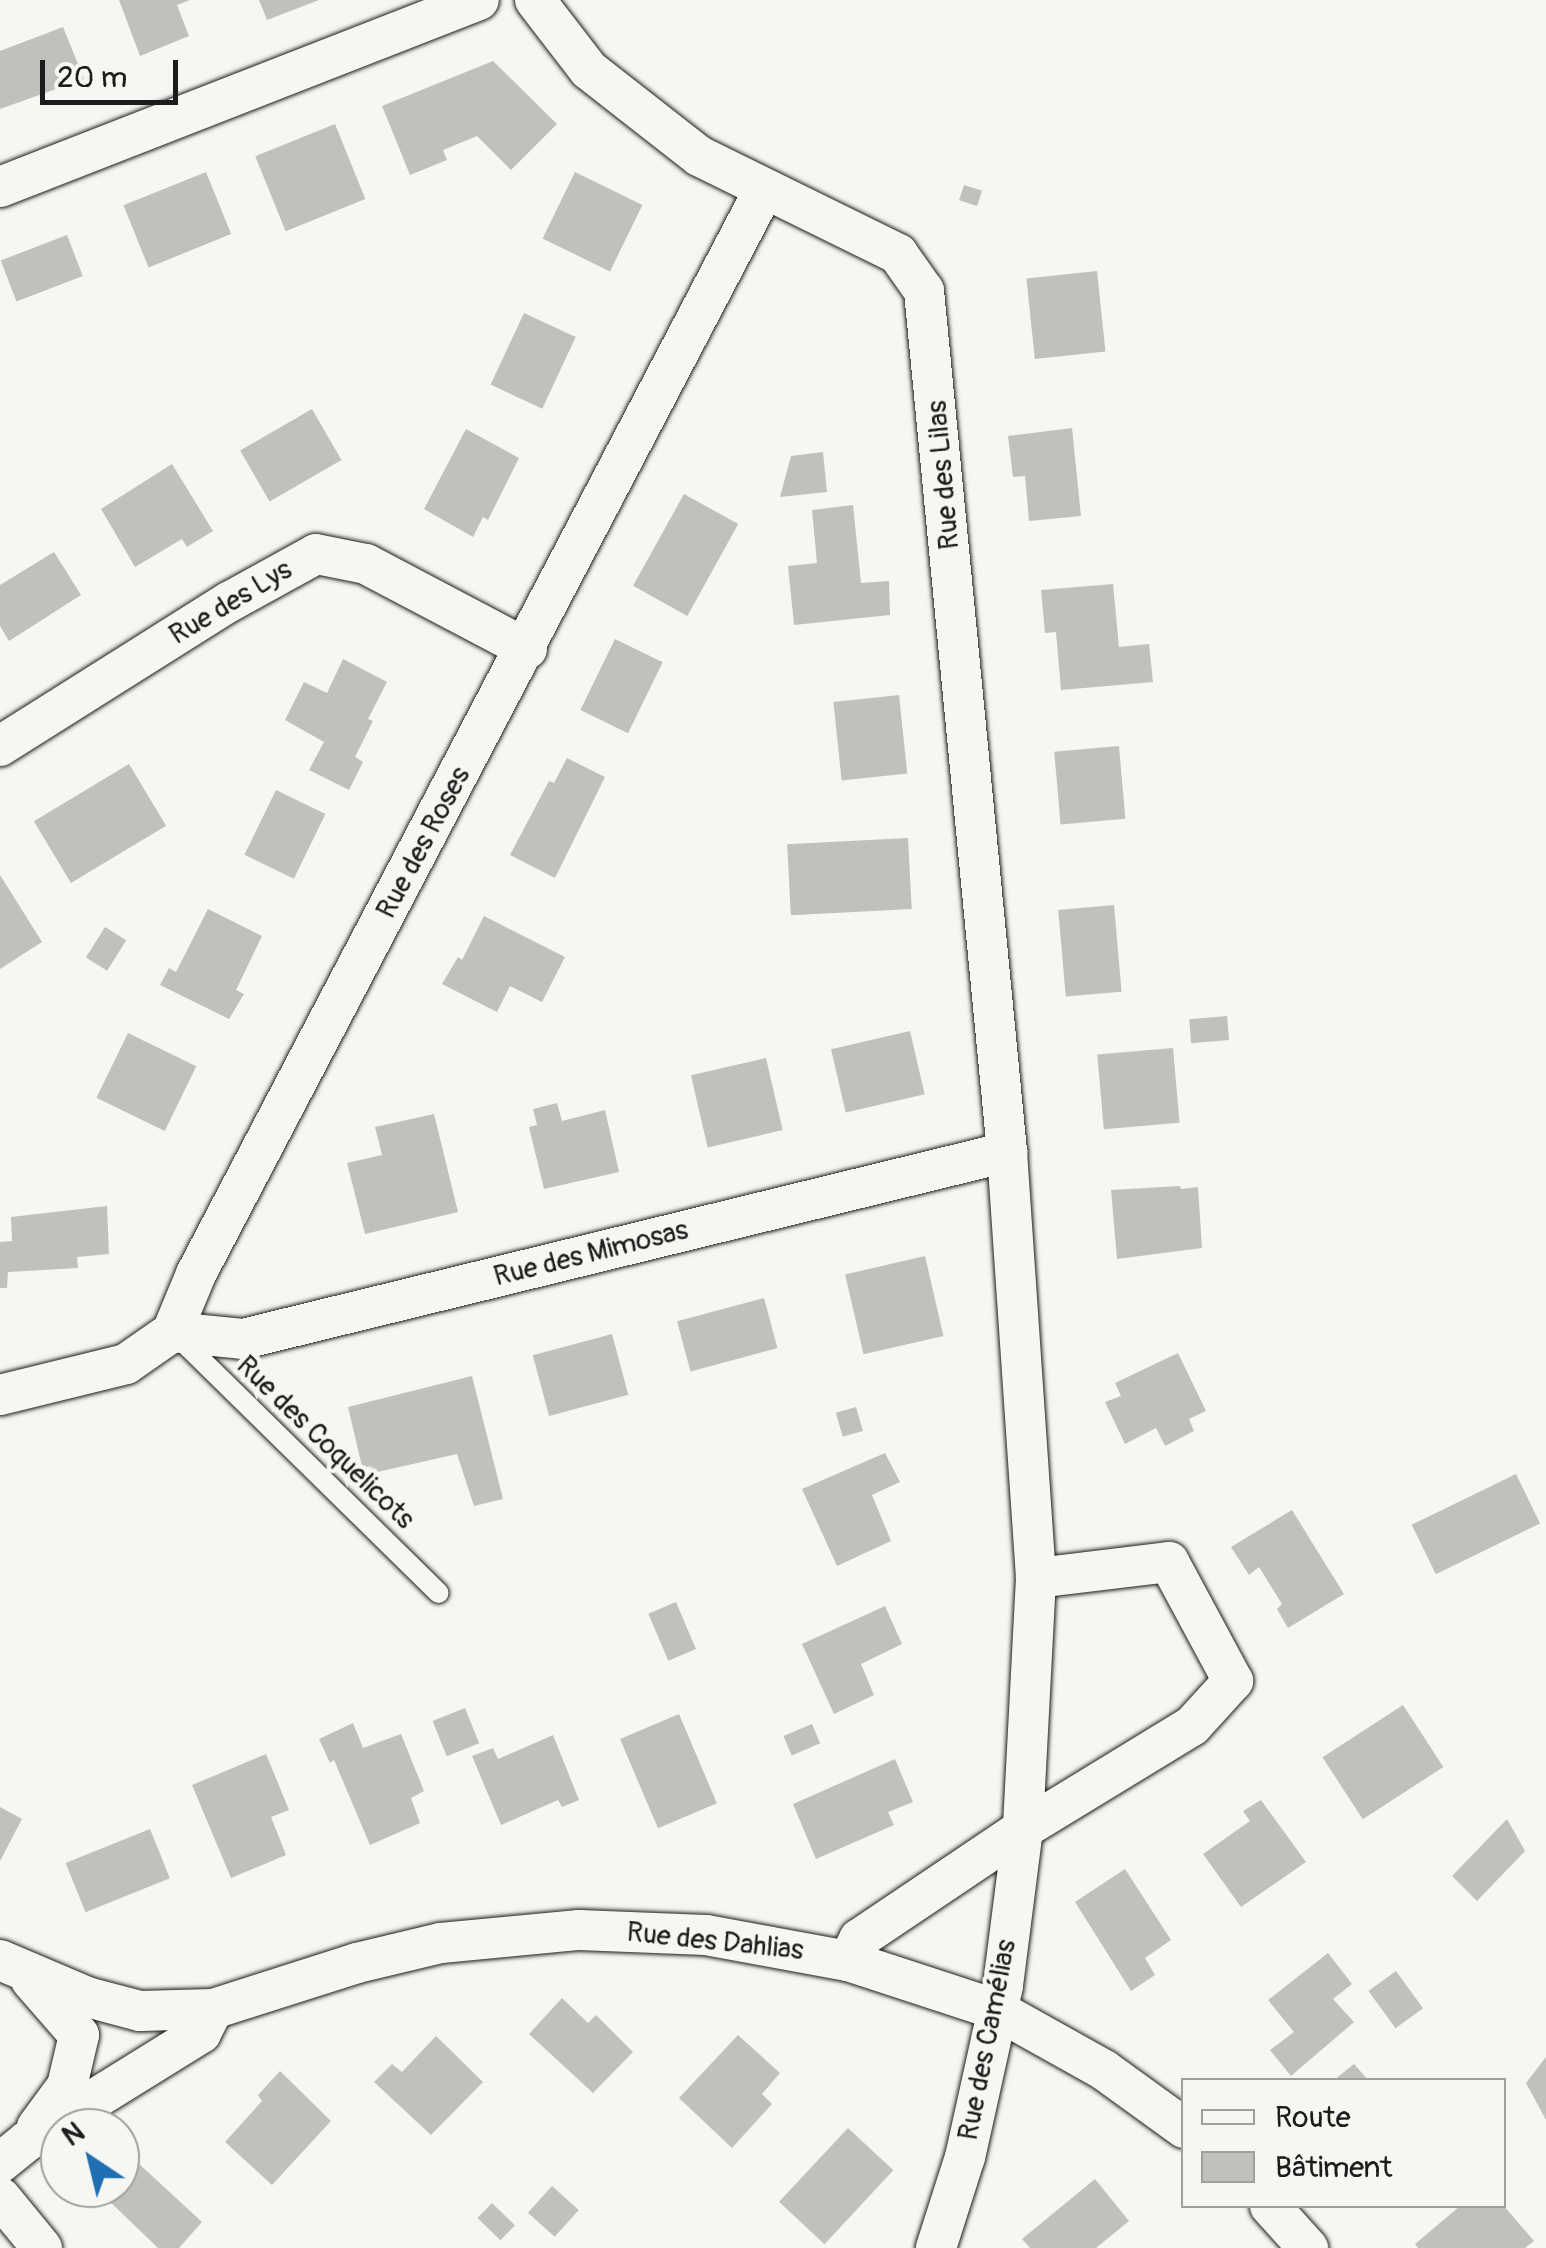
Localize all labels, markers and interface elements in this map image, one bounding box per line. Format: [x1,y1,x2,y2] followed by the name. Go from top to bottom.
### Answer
[45,40,182,102] scale bar
[57,59,127,96] text: 20 m
[921,399,967,551] street label: Rue des Lilas
[164,553,298,653] street label: Rue des Lys
[370,762,478,924] street label: Rue des Roses
[490,1214,692,1294] street label: Rue des Mimosas
[229,1349,421,1537] street label: Rue des Coquelicots
[625,1916,805,1968] street label: Rue des Dahlias
[952,1937,1024,2143] street label: Rue des Camélias
[1181,2078,1506,2208] legend
[1275,2099,1350,2136] text: Route
[40,2108,140,2208] north arrow
[56,2115,91,2154] text: N
[1275,2149,1392,2186] text: Bâtiment

